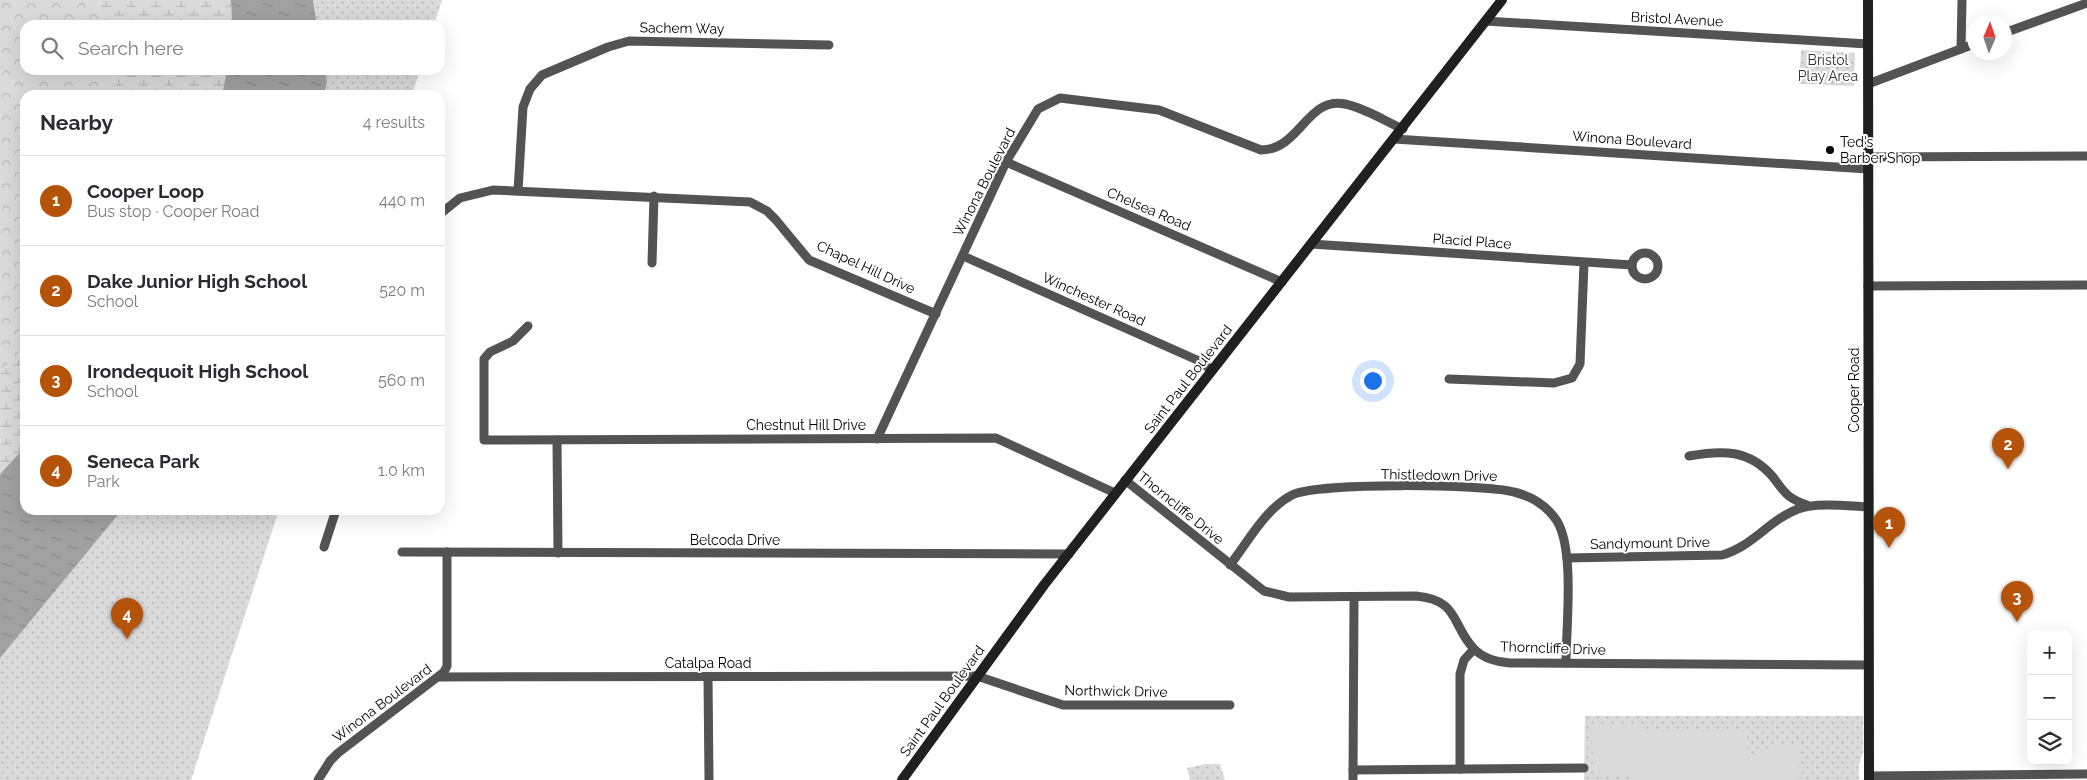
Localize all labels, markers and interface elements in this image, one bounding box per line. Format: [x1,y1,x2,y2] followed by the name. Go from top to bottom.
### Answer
[1630,9,1724,29] street label: Bristol Avenue
[1967,15,2012,60] north arrow
[639,19,725,37] street label: Sachem Way
[20,20,445,75] search box
[38,34,66,62] icon: search
[78,37,184,59] text: Search here
[1798,52,1858,84] park label: Bristol Play Area
[40,110,113,135] text: Nearby
[363,113,425,132] text: 4 results
[950,125,1018,239] street label: Winona Boulevard
[1572,128,1692,152] street label: Winona Boulevard
[1840,134,1921,166] place label: Ted's Barber Shop
[1824,144,1836,156] marker: Ted's Barber Shop
[87,180,204,202] text: Cooper Loop
[1105,184,1193,234] street label: Chelsea Road
[52,191,60,210] text: 1
[379,191,425,210] text: 440 m
[87,202,259,221] text: Bus stop · Cooper Road
[1432,230,1512,252] street label: Placid Place
[814,237,918,297] street label: Chapel Hill Drive
[1040,269,1148,329] street label: Winchester Road
[87,270,307,292] text: Dake Junior High School
[51,281,61,300] text: 2
[379,281,425,300] text: 520 m
[87,292,138,311] text: School
[1141,322,1235,436] street label: Saint Paul Boulevard
[1846,348,1862,432] street label: Cooper Road
[87,360,308,382] text: Irondequoit High School
[1360,368,1386,394] your location
[52,371,60,390] text: 3
[378,371,425,390] text: 560 m
[87,382,138,401] text: School
[746,417,866,433] street label: Chestnut Hill Drive
[1992,428,2024,469] pin: 2
[87,450,200,472] text: Seneca Park
[51,461,61,480] text: 4
[378,461,425,480] text: 1.0 km
[1381,466,1497,484] street label: Thistledown Drive
[1135,468,1227,548] street label: Thorncliffe Drive
[87,472,120,491] text: Park
[1873,507,1905,548] pin: 1
[690,532,780,548] street label: Belcoda Drive
[1590,534,1710,552] street label: Sandymount Drive
[2001,581,2033,622] pin: 3
[111,598,143,639] pin: 4
[2027,630,2072,765] map controls
[2027,630,2072,675] button: +
[1500,638,1606,658] street label: Thorncliffe Drive
[896,642,988,760] street label: Saint Paul Boulevard
[665,655,751,671] street label: Catalpa Road
[329,661,435,745] street label: Winona Boulevard
[2027,675,2072,720] button: −
[1064,682,1168,700] street label: Northwick Drive
[2027,720,2072,765] button: layers

